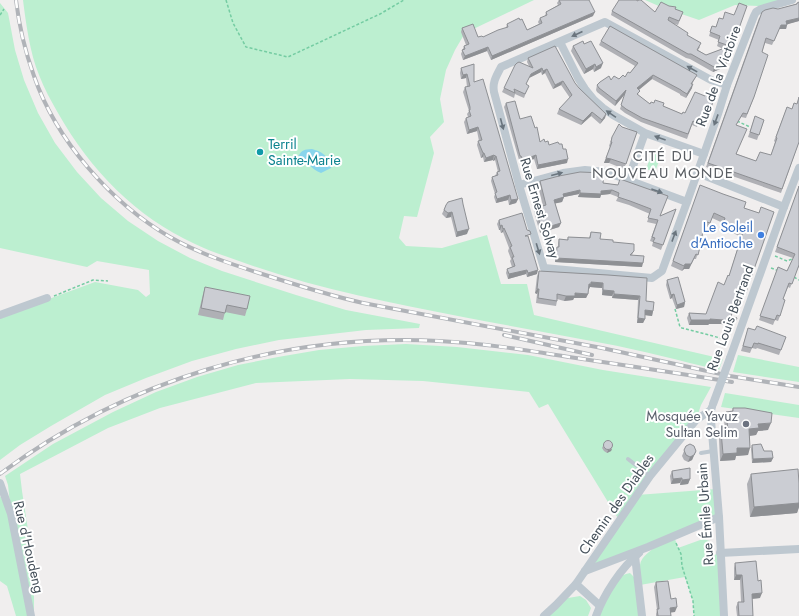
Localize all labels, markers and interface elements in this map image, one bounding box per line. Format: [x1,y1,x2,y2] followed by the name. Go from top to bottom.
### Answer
[690,23,746,129] street label: Rue de la Victoire
[570,32,582,38] one-way arrow
[686,66,698,72] one-way arrow
[605,110,617,117] one-way arrow
[713,114,719,126] one-way arrow
[500,118,506,130] one-way arrow
[268,134,341,170] place label: Terril Sainte-Marie
[653,135,665,141] one-way arrow
[592,145,734,184] district label: CITÉ DU NOUVEAU MONDE
[255,147,265,157] marker: Terril Sainte-Marie
[515,155,565,262] street label: Rue Ernest Solvay
[550,171,563,177] one-way arrow
[651,188,663,194] one-way arrow
[691,217,753,253] place label: Le Soleil d'Antioche
[672,230,678,242] one-way arrow
[756,230,766,240] marker: Le Soleil d'Antioche
[535,243,541,255] one-way arrow
[702,262,758,374] street label: Rue Louis Bertrand
[646,406,739,442] place label: Mosquée Yavuz Sultan Selim
[741,419,751,429] marker: Mosquée Yavuz Sultan Selim
[574,449,659,559] street label: Chemin des Diables
[691,462,719,566] street label: Rue Émile Urbain
[9,499,49,595] street label: Rue d'Houdeng

